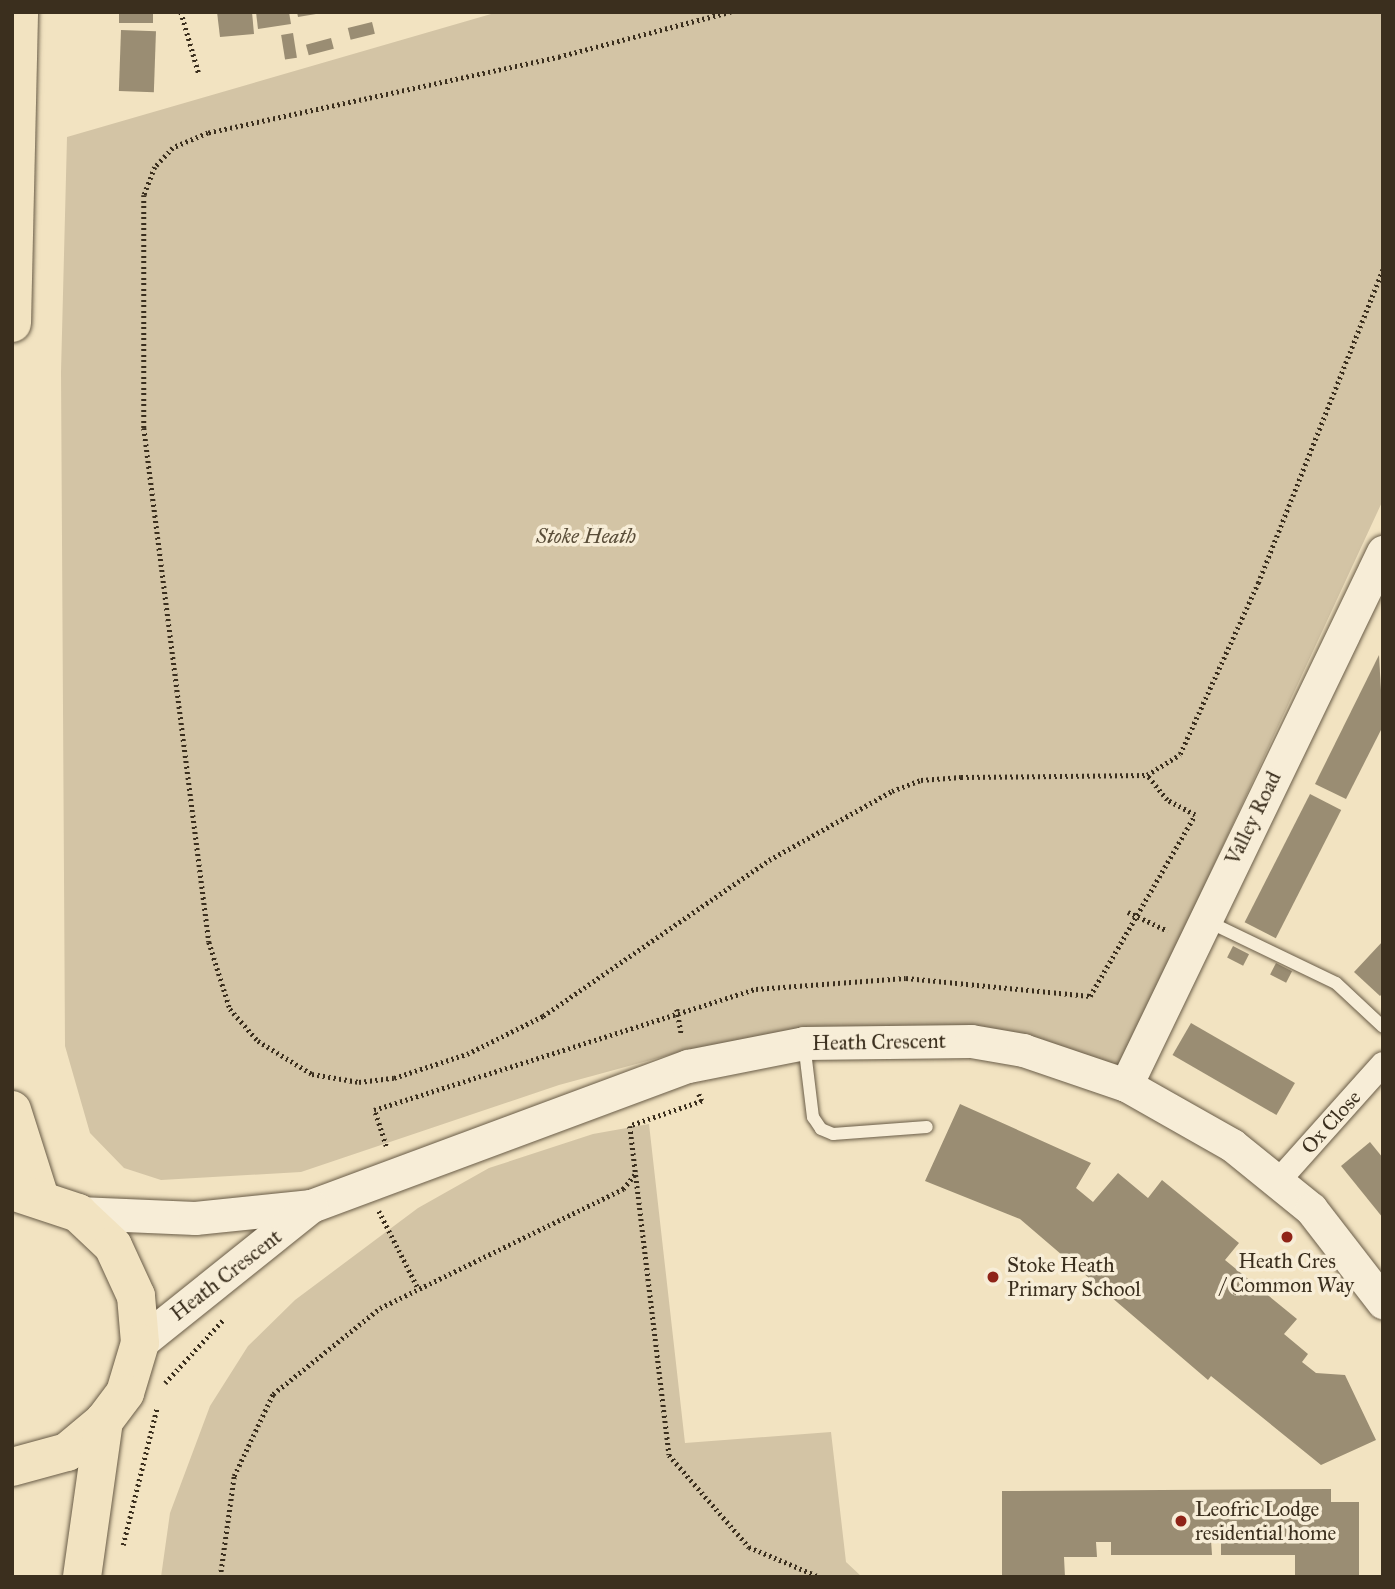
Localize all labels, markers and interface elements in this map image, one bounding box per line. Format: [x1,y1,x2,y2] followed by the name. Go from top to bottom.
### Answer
[536,523,636,549] park label: Stoke Heath
[1220,767,1286,869] street label: Valley Road
[812,1028,946,1056] street label: Heath Crescent
[1296,1085,1366,1159] street label: Ox Close
[165,1224,287,1326] street label: Heath Crescent
[1279,1229,1295,1245] marker: Heath Cres / Common Way
[1220,1248,1354,1298] place label: Heath Cres / Common Way
[1007,1252,1141,1302] place label: Stoke Heath Primary School
[985,1269,1001,1285] marker: Stoke Heath Primary School
[1195,1496,1336,1546] place label: Leofric Lodge residential home
[1173,1513,1189,1529] marker: Leofric Lodge residential home

